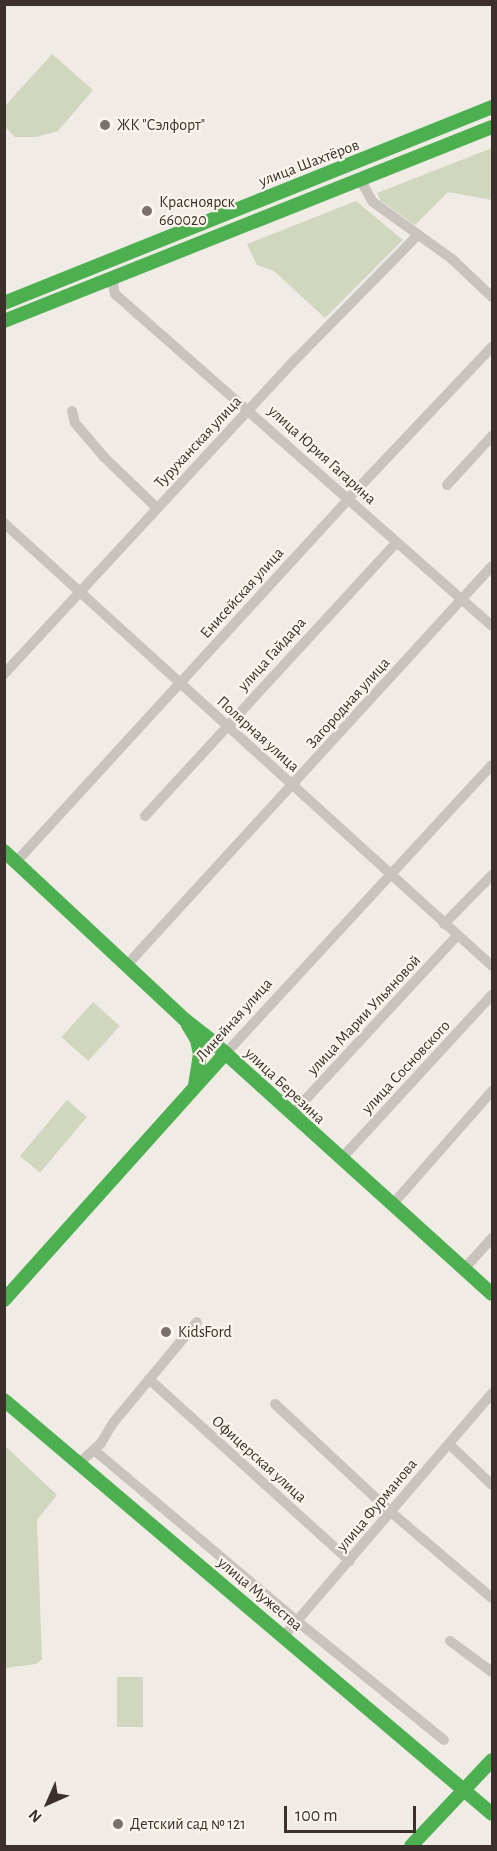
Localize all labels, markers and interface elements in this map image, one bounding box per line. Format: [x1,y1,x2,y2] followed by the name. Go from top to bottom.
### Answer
[117,115,205,135] place label: ЖК "Сэлфорт"
[98,118,112,132] marker: ЖК "Сэлфорт"
[256,135,362,191] street label: улица Шахтёров
[159,192,235,230] place label: Красноярск 660020
[140,204,154,218] marker: Красноярск 660020
[150,392,246,492] street label: Туруханская улица
[264,401,380,509] street label: улица Юрия Гагарина
[196,543,288,643] street label: Енисейская улица
[234,613,310,695] street label: улица Гайдара
[302,654,394,752] street label: Загородная улица
[213,692,303,776] street label: Полярная улица
[303,951,425,1079] street label: улица Марии Ульяновой
[191,974,277,1066] street label: Линейная улица
[358,1016,454,1118] street label: улица Сосновского
[241,1044,329,1128] street label: улица Березина
[178,1322,232,1342] place label: KidsFord
[159,1325,173,1339] marker: KidsFord
[207,1411,311,1507] street label: Офицерская улица
[333,1455,421,1555] street label: улица Фурманова
[214,1553,306,1635] street label: улица Мужества
[18,1773,78,1833] north arrow
[287,1794,419,1832] scale bar
[26,1806,45,1825] text: N
[295,1807,338,1825] text: 100 m
[130,1814,246,1834] place label: Детский сад № 121
[111,1817,125,1831] marker: Детский сад № 121

